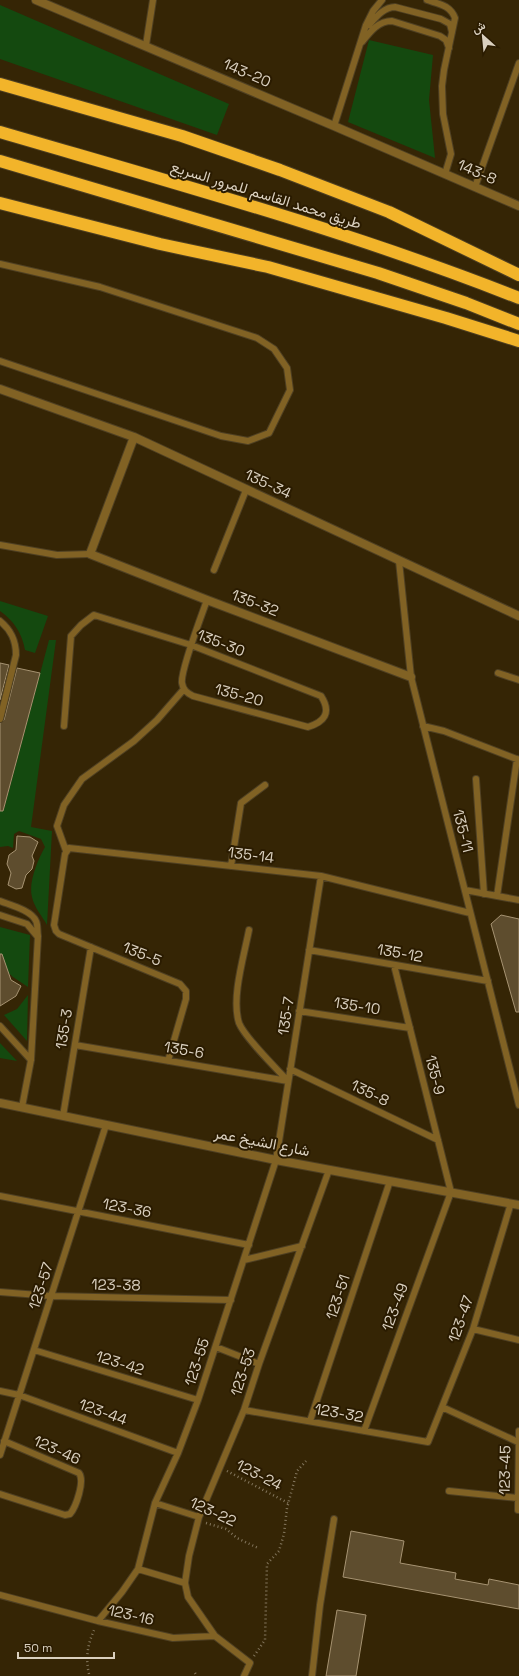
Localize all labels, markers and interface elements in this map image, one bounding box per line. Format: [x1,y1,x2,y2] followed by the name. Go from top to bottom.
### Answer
[463,16,503,56] north arrow
[469,18,488,36] text: ش
[220,54,274,91] street label: 143-20
[455,155,500,188] street label: 143-8
[168,156,364,235] street label: طريق محمد القاسم للمرور السريع
[242,464,295,503] street label: 135-34
[229,585,282,620] street label: 135-32
[195,625,248,660] street label: 135-30
[213,679,266,710] street label: 135-20
[449,807,478,854] street label: 135-11
[227,842,275,867] street label: 135-14
[120,937,164,970] street label: 135-5
[376,939,425,966] street label: 135-12
[332,992,382,1019] street label: 135-10
[273,995,298,1037] street label: 135-7
[51,1008,76,1050] street label: 135-3
[163,1037,206,1062] street label: 135-6
[421,1053,450,1097] street label: 135-9
[348,1075,393,1110] street label: 135-8
[211,1123,312,1162] street label: شارع الشيخ عمر
[101,1193,153,1222] street label: 123-36
[24,1260,57,1312] street label: 123-57
[321,1272,354,1322] street label: 123-51
[91,1275,141,1294] street label: 123-38
[377,1280,412,1333] street label: 123-49
[444,1293,477,1345] street label: 123-47
[180,1336,213,1388] street label: 123-55
[94,1346,147,1379] street label: 123-42
[226,1346,259,1398] street label: 123-53
[76,1394,130,1429] street label: 123-44
[313,1399,365,1426] street label: 123-32
[31,1431,84,1468] street label: 123-46
[495,1445,514,1495] street label: 123-45
[233,1455,285,1494] street label: 123-24
[187,1493,240,1531] street label: 123-22
[106,1600,156,1629] street label: 123-16
[18,1634,114,1660] scale bar
[24,1640,52,1656] text: 50 m

